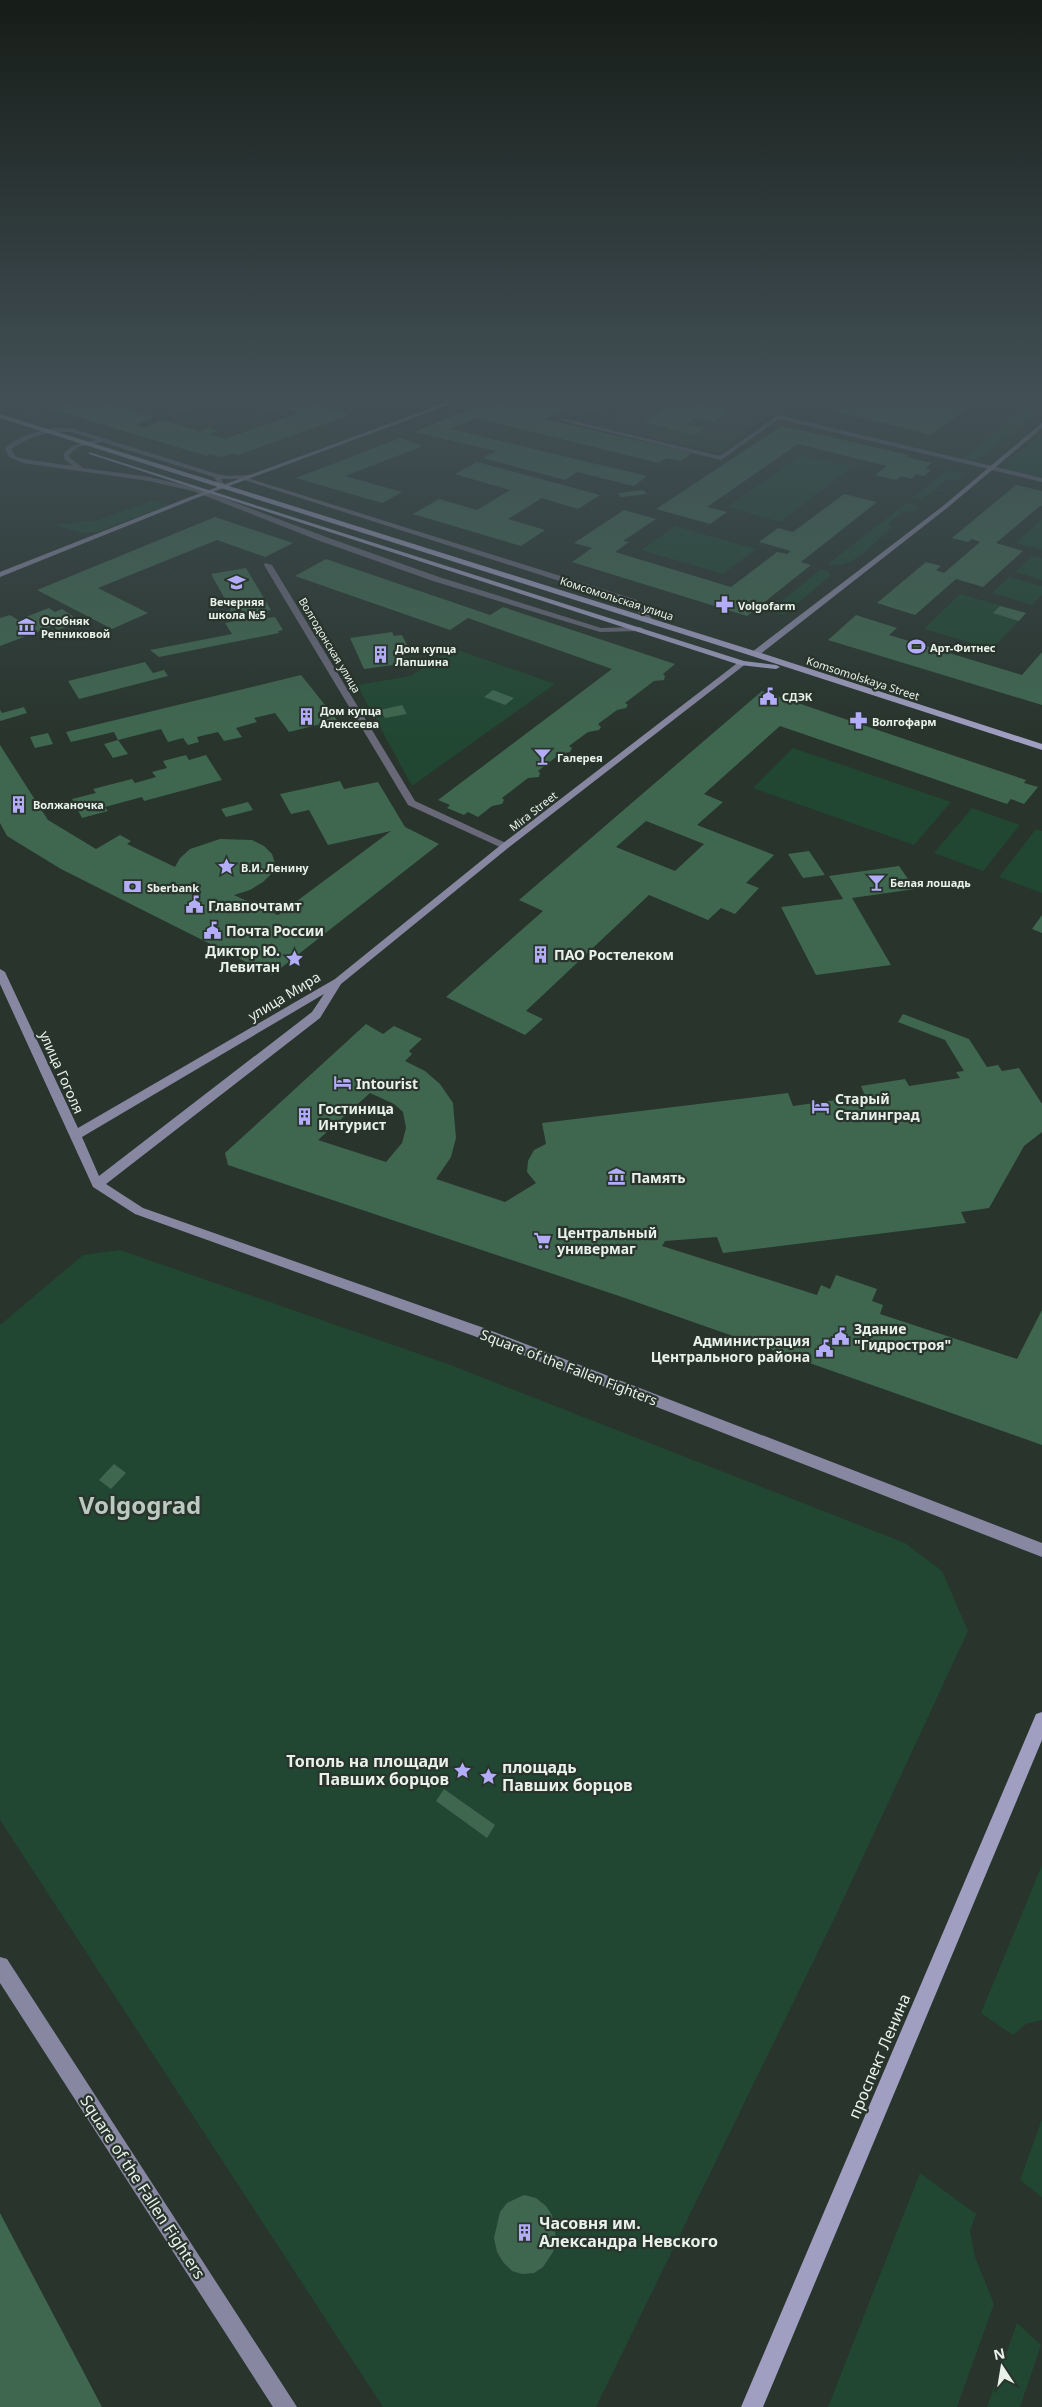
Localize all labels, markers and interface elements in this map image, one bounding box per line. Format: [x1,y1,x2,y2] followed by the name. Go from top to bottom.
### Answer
[227,573,247,593] school or university icon: Вечерняя школа №5
[558,573,676,623] street label: Комсомольская улица
[208,594,266,622] place label: Вечерняя школа №5
[296,595,364,695] street label: Волгодонская улица
[714,595,734,615] pharmacy icon: Volgofarm
[738,598,795,613] place label: Volgofarm
[41,613,110,641] place label: Особняк Репниковой
[17,616,37,636] museum icon: Особняк Репниковой
[906,637,926,657] sports icon: Арт-Фитнес
[930,640,996,655] place label: Арт-Фитнес
[395,641,456,669] place label: Дом купца Лапшина
[371,644,391,664] building icon: Дом купца Лапшина
[805,653,922,703] street label: Komsomolskaya Street
[758,686,778,706] public building icon: СДЭК
[782,689,813,704] place label: СДЭК
[320,703,381,731] place label: Дом купца Алексеева
[296,706,316,726] building icon: Дом купца Алексеева
[848,711,868,731] pharmacy icon: Волгофарм
[872,714,937,729] place label: Волгофарм
[533,747,553,767] bar icon: Галерея
[557,750,603,765] place label: Галерея
[506,788,560,834] street label: Mira Street
[9,794,29,814] building icon: Волжаночка
[33,797,104,812] place label: Волжаночка
[217,857,237,877] place icon: В.И. Ленину
[241,860,309,875] place label: В.И. Ленину
[866,872,886,892] bar icon: Белая лошадь
[890,875,971,890] place label: Белая лошадь
[123,877,143,897] bank icon: Sberbank
[147,880,199,895] place label: Sberbank
[184,895,204,915] public building icon: Главпочтамт
[208,896,302,915] place label: Главпочтамт
[202,920,222,940] public building icon: Почта России
[226,921,324,940] place label: Почта России
[205,941,280,976] place label: Диктор Ю. Левитан
[530,944,550,964] building icon: ПАО Ростелеком
[554,945,674,964] place label: ПАО Ростелеком
[284,948,304,968] place icon: Диктор Ю. Левитан
[244,967,324,1025] street label: улица Мира
[35,1028,89,1116] street label: улица Гоголя
[332,1073,352,1093] hotel icon: Intourist
[356,1074,418,1093] place label: Intourist
[835,1089,920,1124] place label: Старый Сталинград
[811,1096,831,1116] hotel icon: Старый Сталинград
[318,1099,394,1134] place label: Гостиница Интурист
[294,1106,314,1126] building icon: Гостиница Интурист
[607,1167,627,1187] museum icon: Память
[631,1168,686,1187] place label: Память
[556,1223,657,1258] place label: Центральный универмаг
[533,1230,553,1250] supermarket icon: Центральный универмаг
[854,1319,951,1354] place label: Здание "Гидростроя"
[478,1324,660,1410] street label: Square of the Fallen Fighters
[830,1326,850,1346] public building icon: Здание "Гидростроя"
[651,1331,810,1366] place label: Администрация Центрального района
[814,1338,834,1358] public building icon: Администрация Центрального района
[79,1488,201,1521] district label: Volgograd
[286,1750,449,1790] place label: Тополь на площади Павших борцов
[502,1756,633,1796] place label: площадь Павших борцов
[453,1760,473,1780] place icon: Тополь на площади Павших борцов
[478,1766,498,1786] place icon: площадь Павших борцов
[843,1990,915,2122] street label: проспект Ленина
[75,2091,211,2283] street label: Square of the Fallen Fighters
[539,2212,718,2252] place label: Часовня им. Александра Невского
[515,2222,535,2242] building icon: Часовня им. Александра Невского
[977,2342,1027,2392] north arrow
[992,2343,1007,2364] text: N

